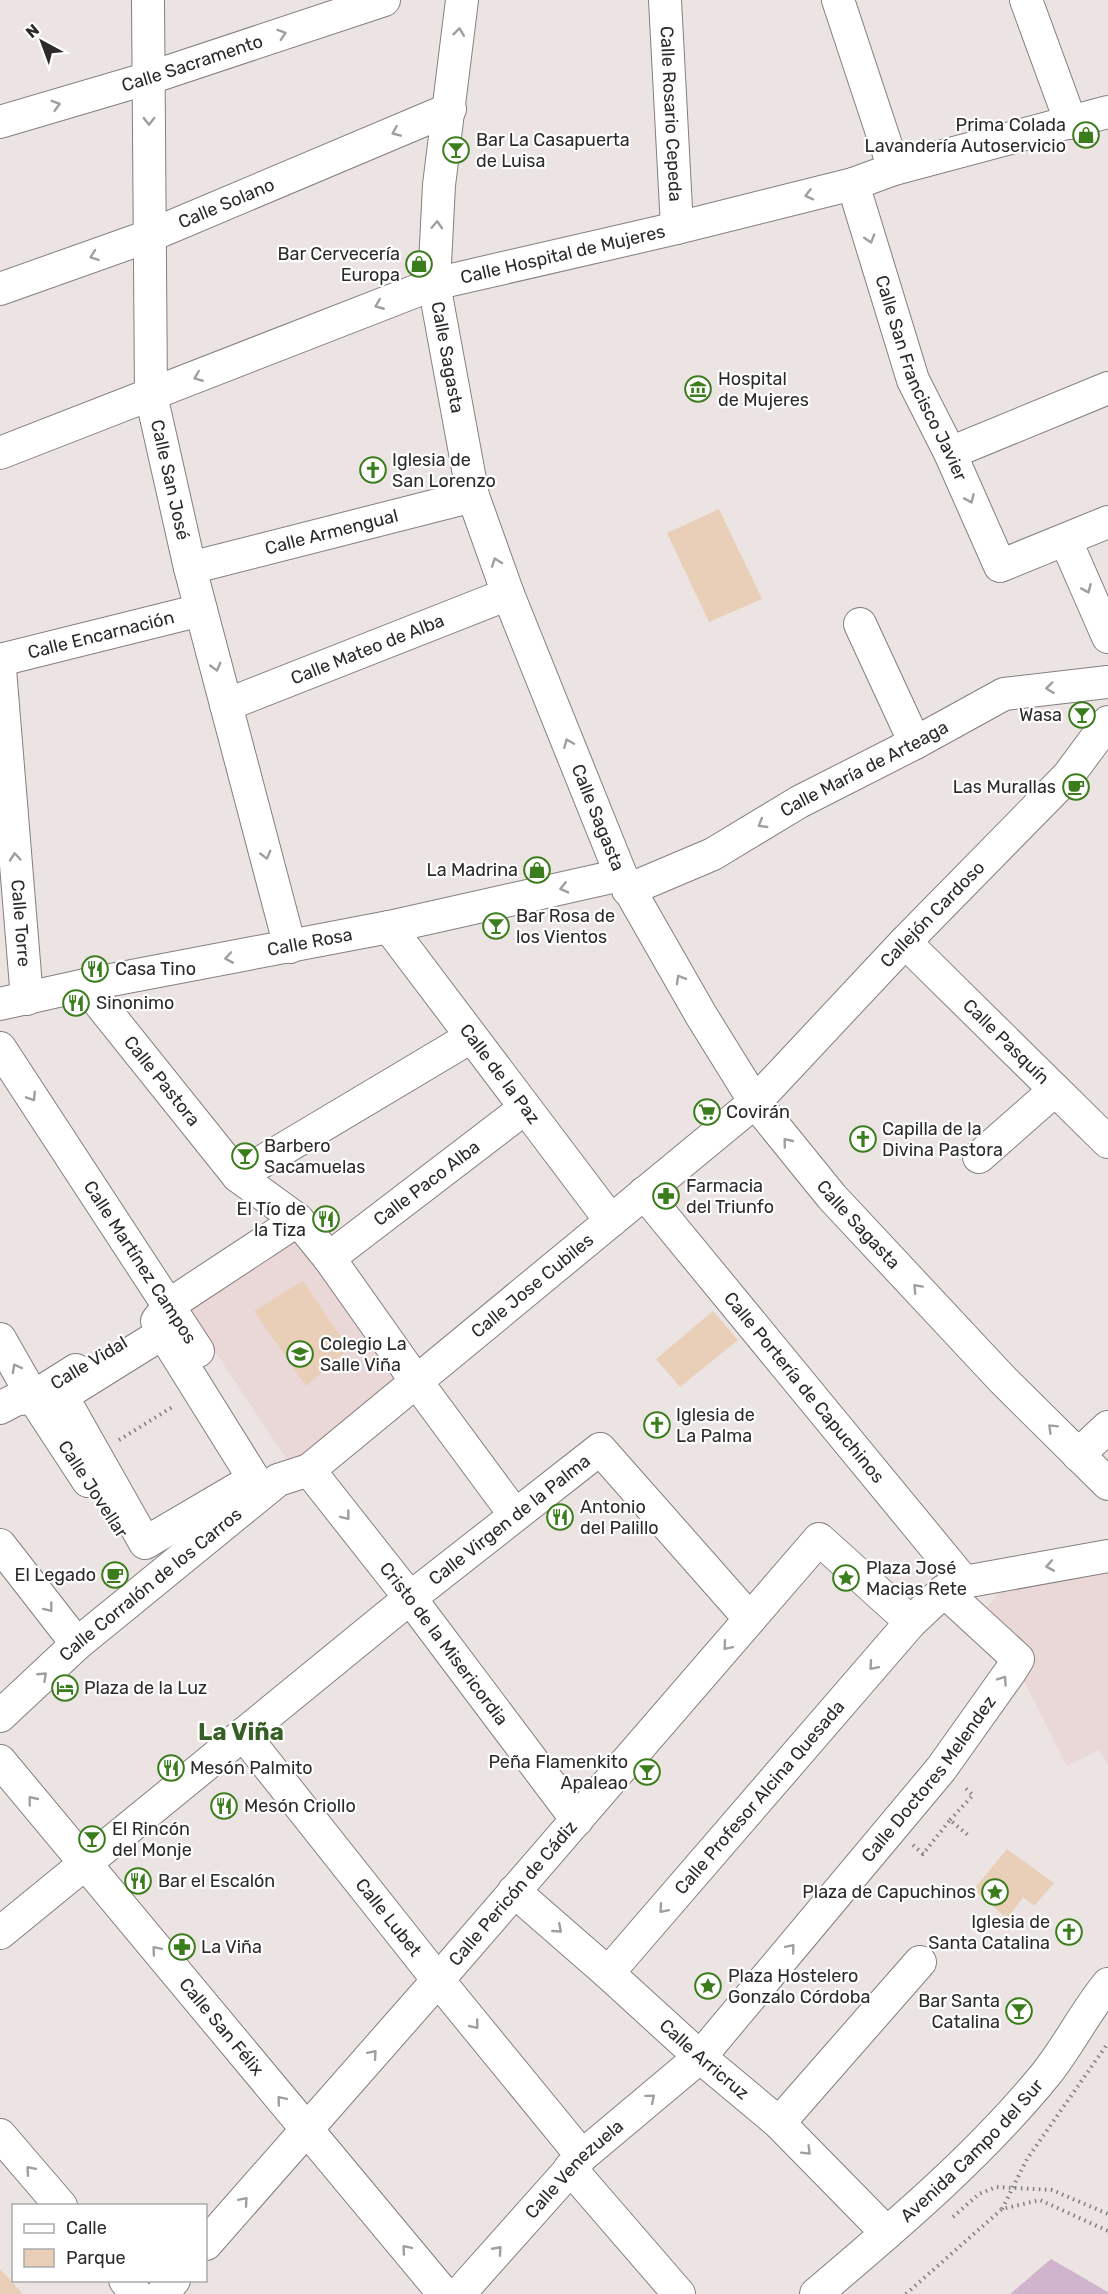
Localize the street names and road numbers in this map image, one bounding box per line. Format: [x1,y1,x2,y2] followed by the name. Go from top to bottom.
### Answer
[655,25,687,202] street label: Calle Rosario Cepeda
[119,30,266,96] street label: Calle Sacramento
[175,173,278,233] street label: Calle Solano
[458,220,667,289] street label: Calle Hospital de Mujeres
[871,273,972,484] street label: Calle San Francisco Javier
[426,300,469,415] street label: Calle Sagasta
[146,418,194,542] street label: Calle San José
[263,505,400,559] street label: Calle Armengual
[25,606,176,664] street label: Calle Encarnación
[288,609,447,689] street label: Calle Mateo de Alba
[776,716,952,822] street label: Calle María de Arteaga
[567,761,629,874] street label: Calle Sagasta
[876,856,989,972] street label: Callejón Cardoso
[6,879,35,968] street label: Calle Torre
[265,923,354,961] street label: Calle Rosa
[958,994,1054,1089] street label: Calle Pasquín
[455,1019,545,1128] street label: Calle de la Paz
[119,1031,205,1131] street label: Calle Pastora
[369,1136,484,1231] street label: Calle Paco Alba
[812,1176,905,1274] street label: Calle Sagasta
[79,1177,201,1348] street label: Calle Martínez Campos
[467,1229,598,1343] street label: Calle Jose Cubiles
[719,1288,889,1488] street label: Calle Portería de Capuchinos
[47,1331,131,1395] street label: Calle Vidal
[53,1436,133,1542] street label: Calle Jovellar
[424,1450,595,1590] street label: Calle Virgen de la Palma
[55,1503,246,1666] street label: Calle Corralón de los Carros
[375,1558,513,1730] street label: Cristo de la Misericordia
[857,1692,1001,1867] street label: Calle Doctores Melendez
[670,1696,849,1899] street label: Calle Profesor Alcina Quesada
[444,1816,582,1971] street label: Calle Pericón de Cádiz
[351,1874,426,1961] street label: Calle Lubet
[174,1974,269,2080] street label: Calle San Félix
[655,2014,753,2104] street label: Calle Arricruz
[896,2074,1048,2227] street label: Avenida Campo del Sur
[520,2115,628,2223] street label: Calle Venezuela

